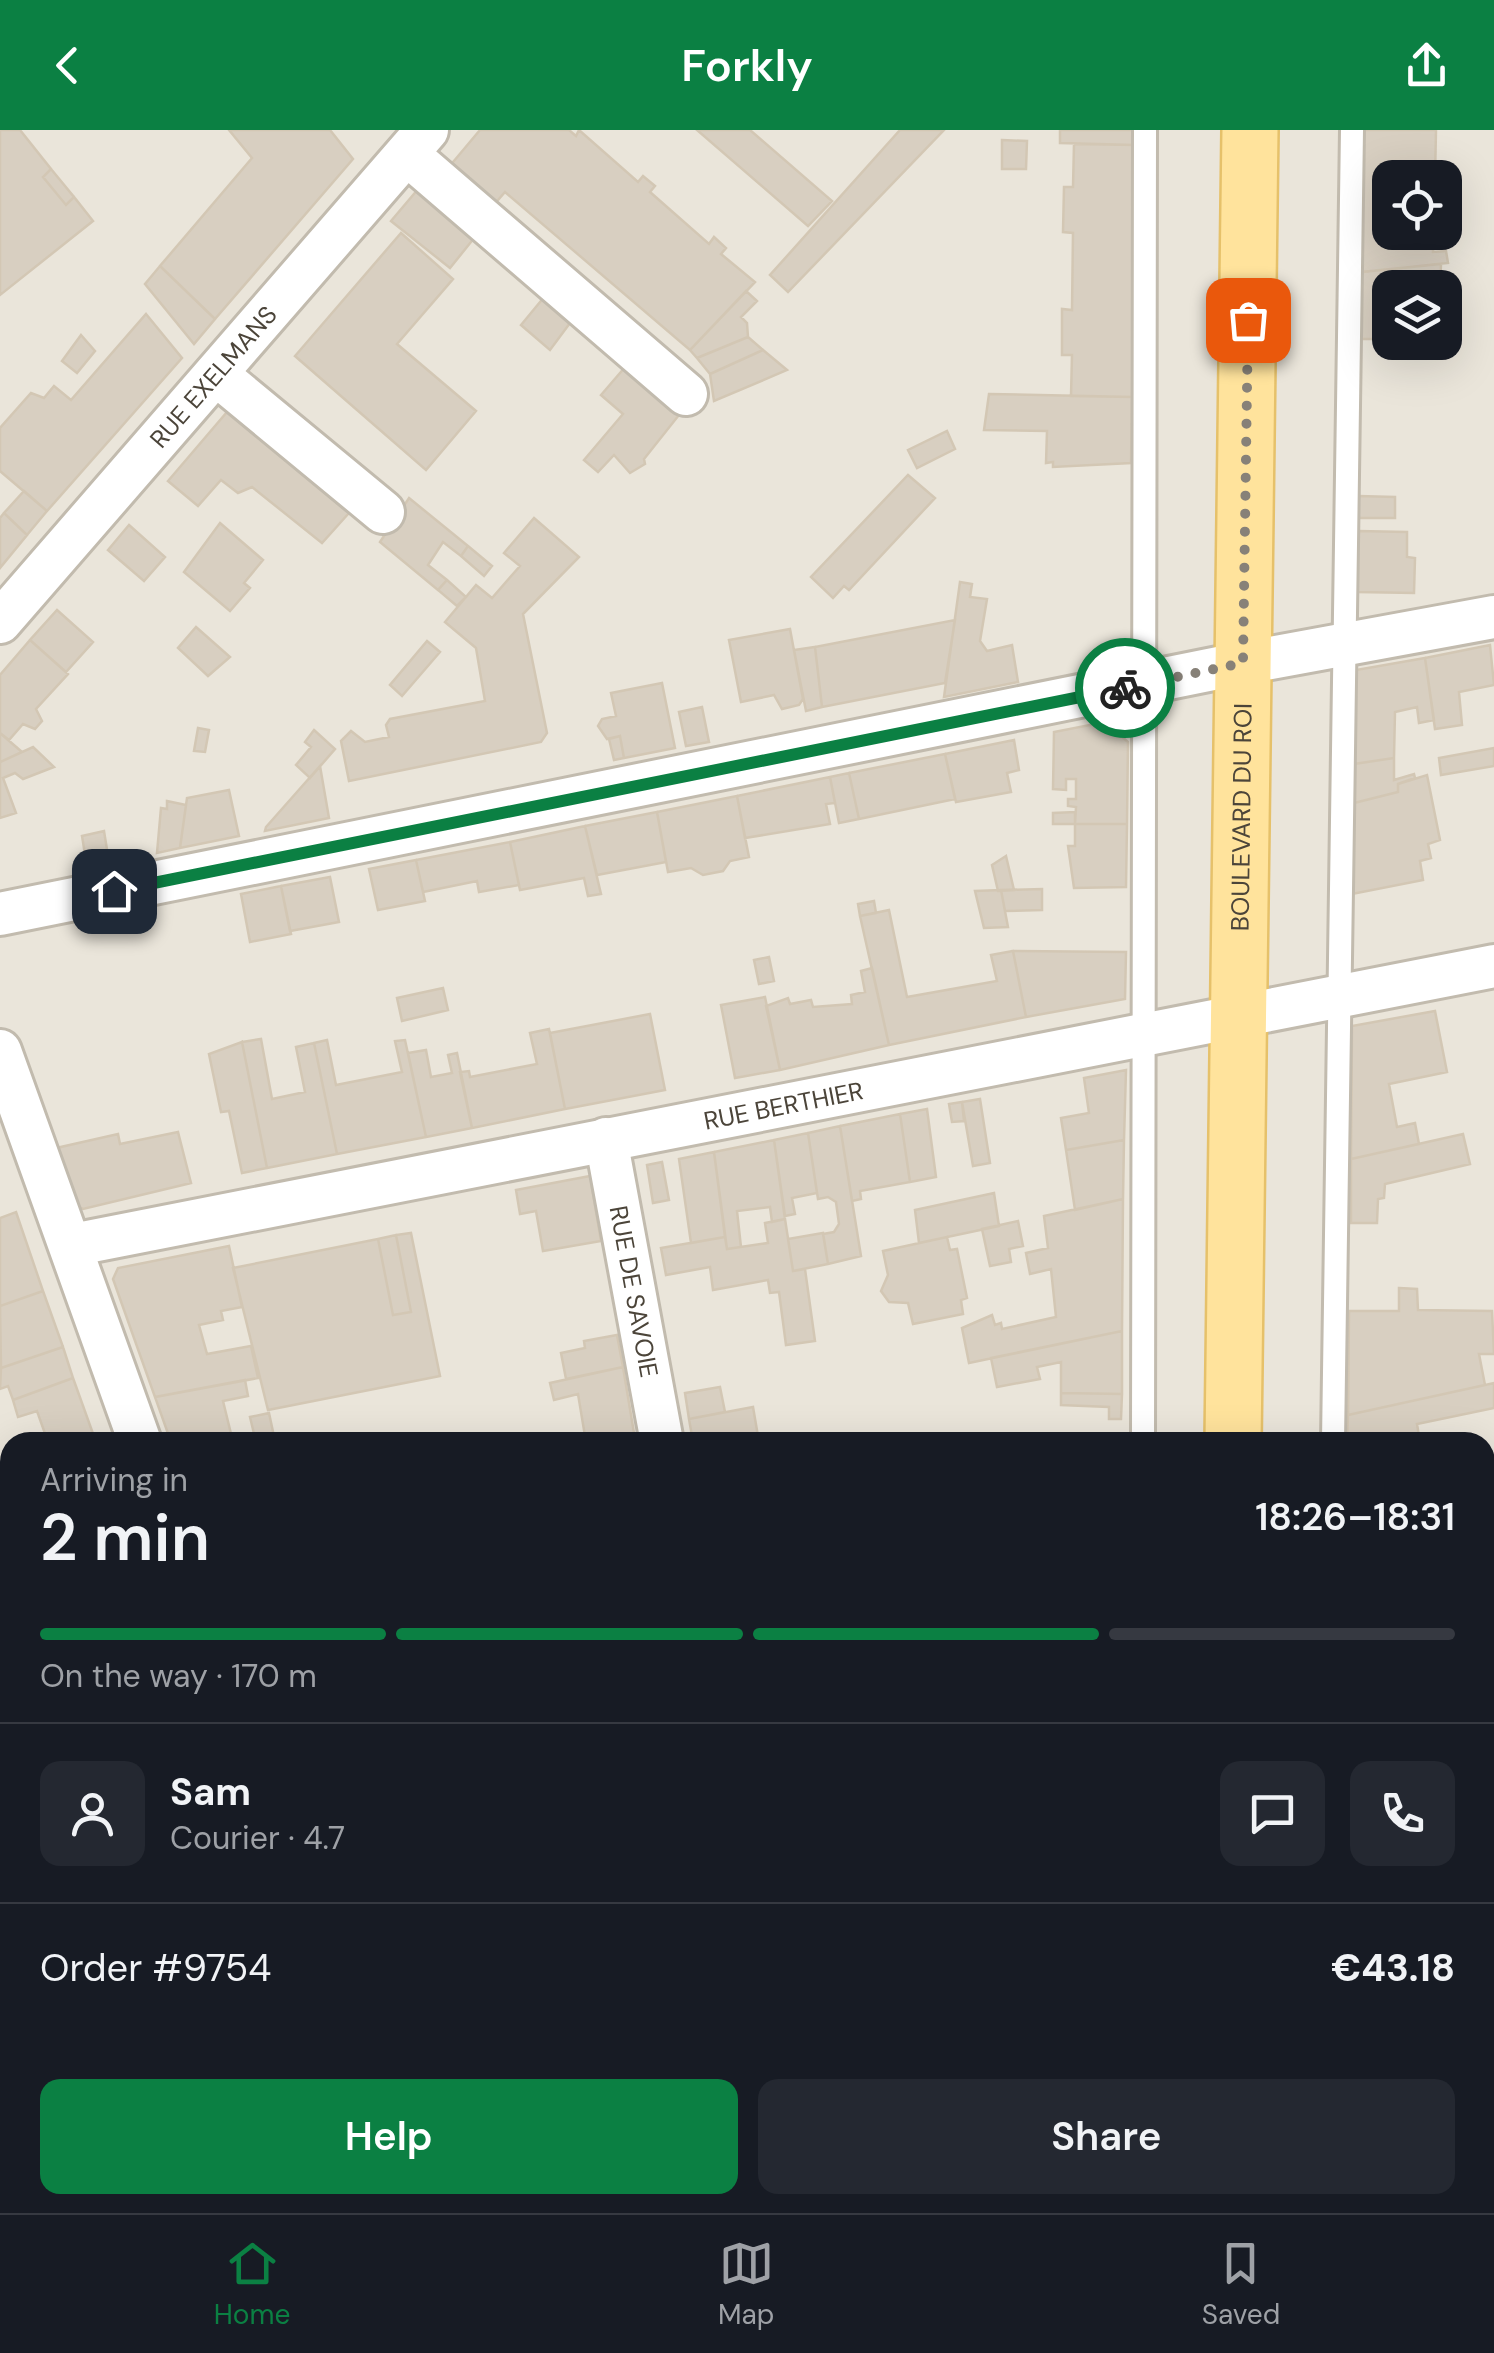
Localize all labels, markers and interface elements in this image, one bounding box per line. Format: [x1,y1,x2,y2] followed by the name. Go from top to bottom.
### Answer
[681,36,813,95] text: Forkly
[40,38,95,93] icon: back
[1399,38,1454,93] icon: share
[1372,160,1462,360] map controls
[1372,160,1462,250] button: locate
[1372,270,1462,360] button: layers
[1206,278,1291,363] pin
[1221,293,1276,348] icon: bag
[143,299,284,455] street label: RUE EXELMANS
[1075,638,1175,738] courier
[1098,661,1153,716] icon: bike
[1224,703,1260,931] street label: BOULEVARD DU ROI
[72,849,157,934] pin
[87,864,142,919] icon: home
[701,1074,866,1138] street label: RUE BERTHIER
[602,1203,666,1380] street label: RUE DE SAVOIE
[40,1459,188,1501] text: Arriving in
[1255,1492,1455,1542] text: 18:26–18:31
[40,1496,210,1580] text: 2 min
[40,1655,317,1697] text: On the way · 170 m
[40,1761,145,1866] button: person
[1220,1761,1325,1866] button: chat
[1350,1761,1455,1866] button: phone
[170,1767,251,1817] text: Sam
[170,1817,345,1859] text: Courier · 4.7
[40,1943,271,1993] text: Order #9754
[1331,1943,1455,1993] text: €43.18
[40,2079,738,2194] button: Help
[758,2079,1455,2194] button: Share
[214,2236,290,2333] tab: Home
[718,2236,774,2333] tab: Map
[1202,2236,1280,2333] tab: Saved

